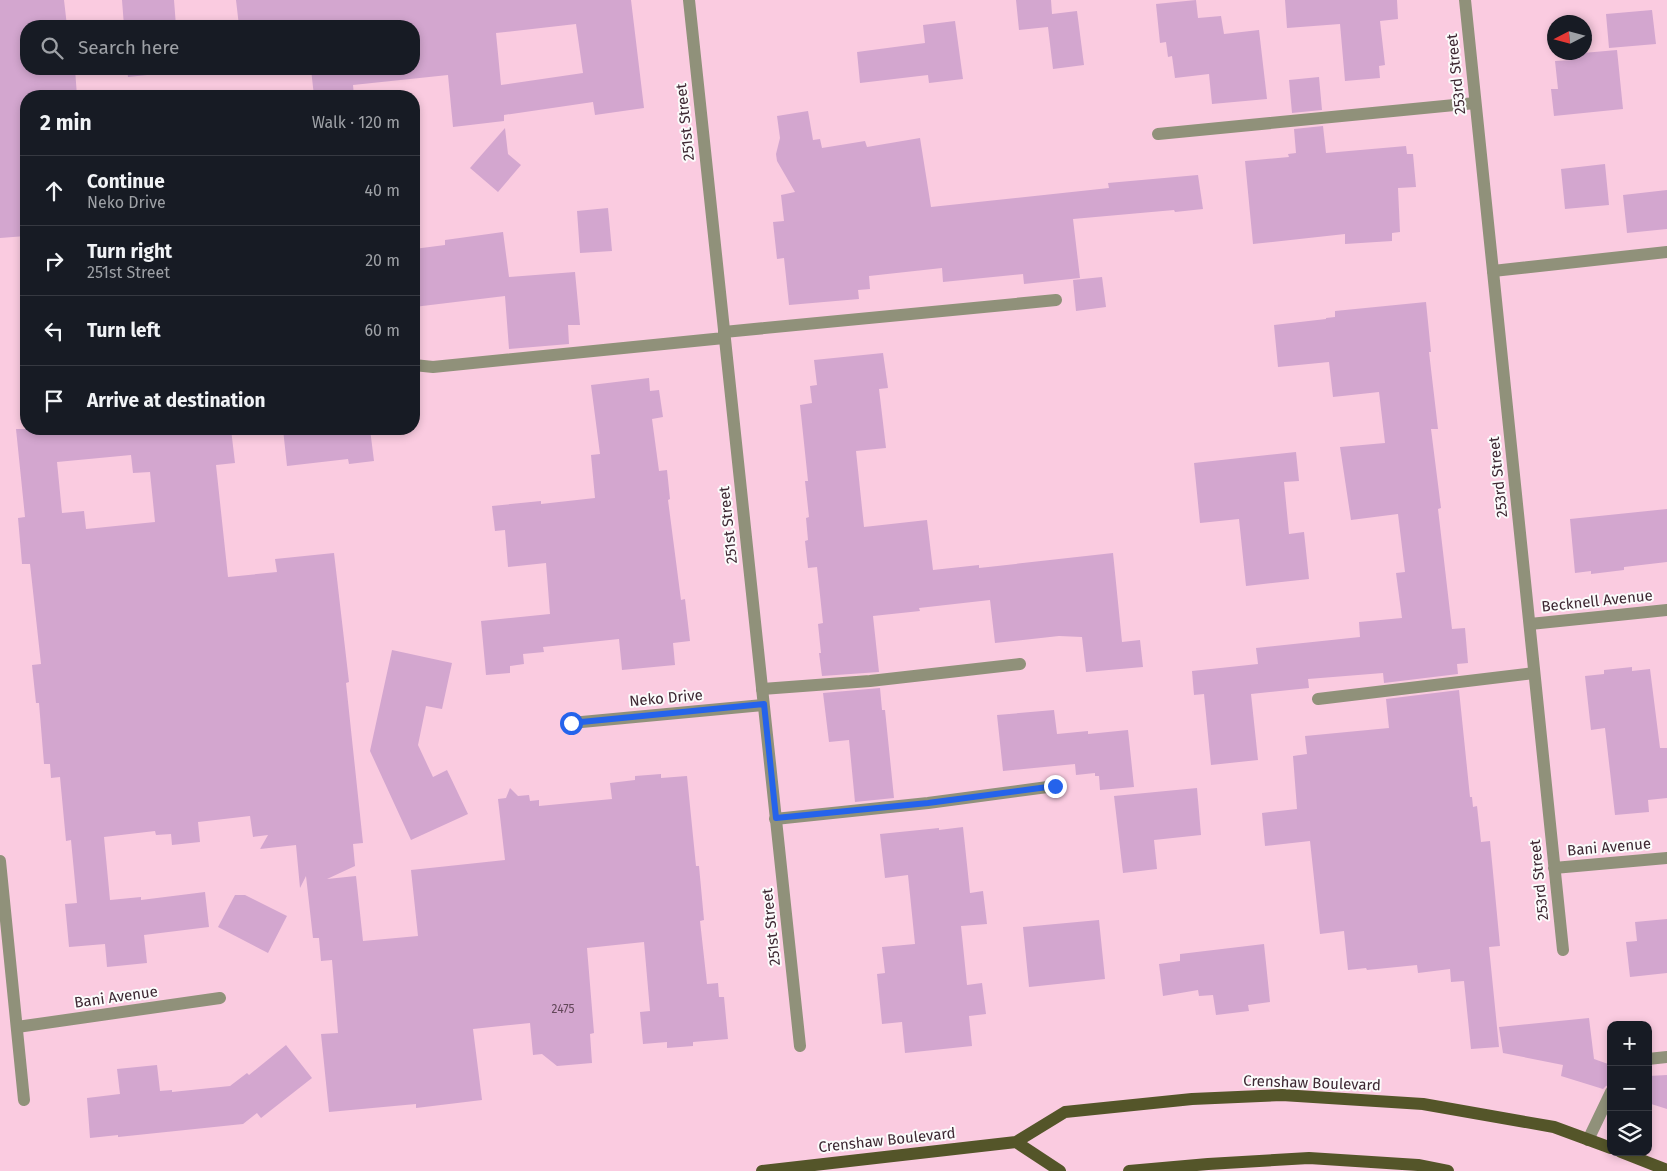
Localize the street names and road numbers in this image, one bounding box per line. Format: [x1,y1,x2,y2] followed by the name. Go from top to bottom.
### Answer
[1443,32,1469,115] street label: 253rd Street
[672,82,698,162] street label: 251st Street
[1485,435,1511,518] street label: 253rd Street
[715,485,741,565] street label: 251st Street
[1541,586,1653,616] street label: Becknell Avenue
[628,686,704,710] street label: Neko Drive
[1566,834,1652,860] street label: Bani Avenue
[1526,838,1552,921] street label: 253rd Street
[758,887,784,967] street label: 251st Street
[73,982,159,1012] street label: Bani Avenue
[1243,1072,1381,1094] street label: Crenshaw Boulevard
[818,1124,956,1156] street label: Crenshaw Boulevard

